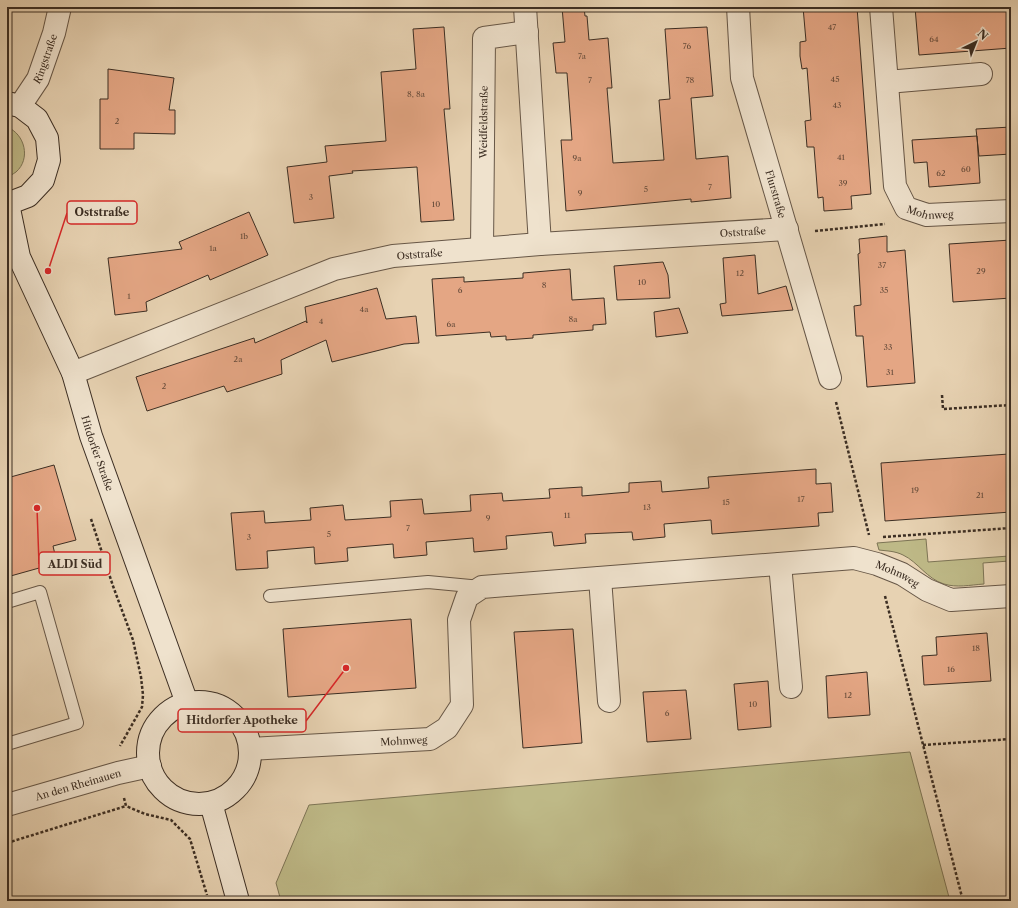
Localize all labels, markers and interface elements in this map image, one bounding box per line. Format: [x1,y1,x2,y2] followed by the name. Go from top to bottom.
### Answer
[828,22,836,32] house number: 47
[956,22,996,62] north arrow
[975,26,991,43] text: N
[31,32,60,86] street label: Ringstraße
[929,34,939,44] house number: 64
[683,41,692,51] house number: 76
[578,51,587,61] house number: 7a
[831,74,839,84] house number: 45
[588,75,592,85] house number: 7
[686,75,695,85] house number: 78
[477,85,491,160] street label: Weidfeldstraße
[407,89,426,99] house number: 8, 8a
[832,100,842,110] house number: 43
[115,116,120,126] house number: 2
[837,152,846,162] house number: 41
[573,153,582,163] house number: 9a
[961,164,971,174] house number: 60
[762,168,789,220] street label: Flurstraße
[936,168,946,178] house number: 62
[838,178,848,188] house number: 39
[708,182,712,192] house number: 7
[644,184,648,194] house number: 5
[578,188,583,198] house number: 9
[309,192,313,202] house number: 3
[432,199,440,209] house number: 10
[67,201,137,224] callout: Oststraße
[905,203,954,222] street label: Mohnweg
[75,205,130,219] text: Oststraße
[719,224,767,240] street label: Oststraße
[240,231,248,241] house number: 1b
[209,243,218,253] house number: 1a
[396,246,443,263] street label: Oststraße
[878,260,886,270] house number: 37
[976,266,986,276] house number: 29
[736,268,744,278] house number: 12
[638,277,646,287] house number: 10
[542,280,547,290] house number: 8
[458,285,463,295] house number: 6
[880,285,888,295] house number: 35
[127,291,131,301] house number: 1
[360,304,369,314] house number: 4a
[569,314,578,324] house number: 8a
[319,316,324,326] house number: 4
[447,319,456,329] house number: 6a
[884,342,892,352] house number: 33
[234,354,243,364] house number: 2a
[886,367,895,377] house number: 31
[162,381,167,391] house number: 2
[78,414,116,493] street label: Hitdorfer Straße
[911,485,919,495] house number: 19
[976,490,985,500] house number: 21
[797,494,805,504] house number: 17
[722,497,730,507] house number: 15
[643,502,651,512] house number: 13
[564,510,571,520] house number: 11
[486,513,491,523] house number: 9
[406,523,410,533] house number: 7
[327,529,331,539] house number: 5
[247,532,251,542] house number: 3
[39,552,110,575] callout: ALDI Süd
[47,557,103,571] text: ALDI Süd
[874,558,922,591] street label: Mohnweg
[972,643,980,653] house number: 18
[947,664,955,674] house number: 16
[844,690,852,700] house number: 12
[749,699,757,709] house number: 10
[665,708,670,718] house number: 6
[178,709,306,732] callout: Hitdorfer Apotheke
[186,713,298,727] text: Hitdorfer Apotheke
[380,733,428,749] street label: Mohnweg
[33,766,123,804] street label: An den Rheinauen

